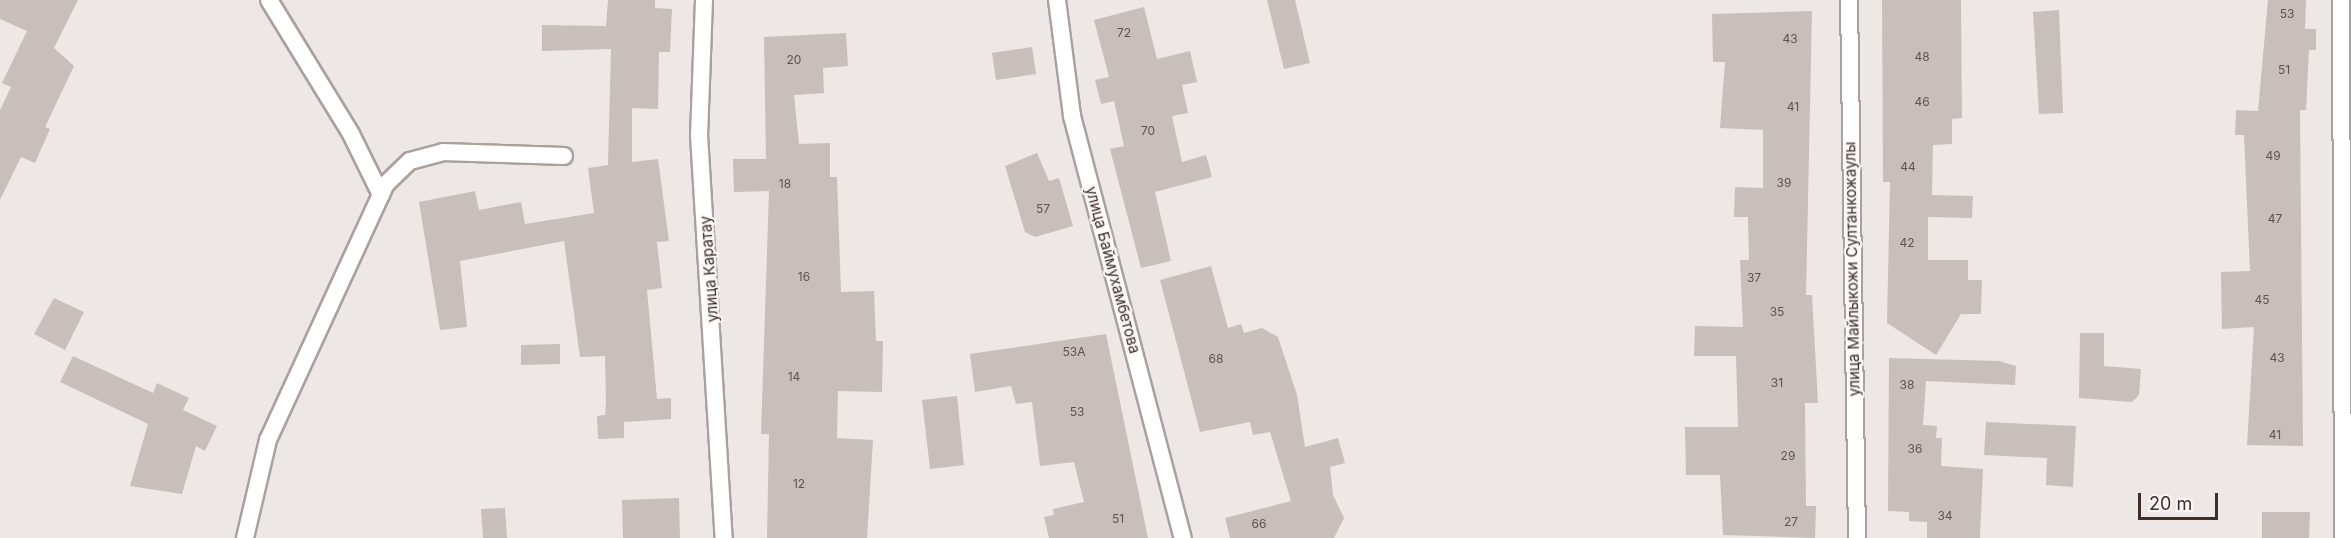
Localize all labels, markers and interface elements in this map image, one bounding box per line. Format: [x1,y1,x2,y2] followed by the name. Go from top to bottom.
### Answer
[2280,7,2294,21] house number: 53
[1117,26,1131,40] house number: 72
[1782,32,1798,46] house number: 43
[1914,50,1930,64] house number: 48
[787,53,801,67] house number: 20
[2278,63,2290,77] house number: 51
[1914,95,1930,109] house number: 46
[1787,100,1799,114] house number: 41
[1141,124,1155,138] house number: 70
[1841,141,1863,397] street label: улица Майлыкожи Султанкожаулы
[2265,149,2281,163] house number: 49
[1900,160,1916,174] house number: 44
[1777,176,1791,190] house number: 39
[779,177,791,191] house number: 18
[1082,184,1144,356] street label: улица Баймухамбетова
[1036,202,1050,216] house number: 57
[2268,212,2282,226] house number: 47
[696,215,722,323] street label: улица Каратау
[1899,236,1915,250] house number: 42
[798,270,810,284] house number: 16
[1747,271,1761,285] house number: 37
[2254,293,2270,307] house number: 45
[1770,305,1784,319] house number: 35
[1063,345,1085,359] house number: 53А
[2269,351,2285,365] house number: 43
[1209,352,1223,366] house number: 68
[788,370,800,384] house number: 14
[1771,376,1783,390] house number: 31
[1900,378,1914,392] house number: 38
[1070,405,1084,419] house number: 53
[2269,428,2281,442] house number: 41
[1908,442,1922,456] house number: 36
[1781,449,1795,463] house number: 29
[793,477,805,491] house number: 12
[2141,481,2220,519] scale bar
[2149,493,2192,514] text: 20 m
[1937,509,1953,523] house number: 34
[1112,512,1124,526] house number: 51
[1784,515,1798,529] house number: 27
[1252,517,1266,531] house number: 66

